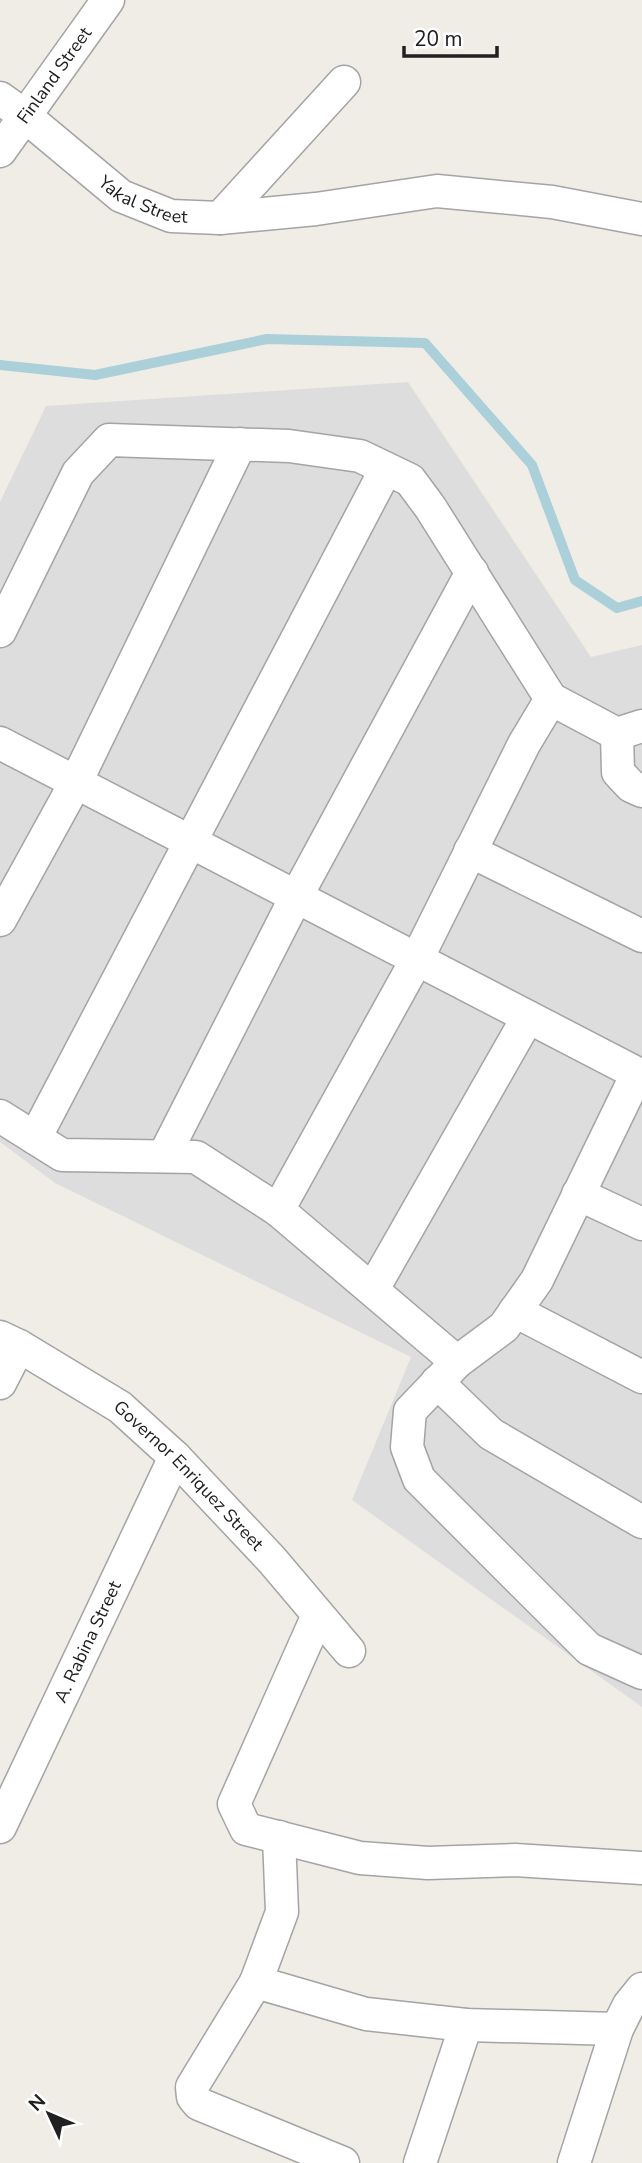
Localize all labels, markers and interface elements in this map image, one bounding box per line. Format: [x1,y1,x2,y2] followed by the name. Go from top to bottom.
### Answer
[404,14,497,58] scale bar
[11,22,97,129] street label: Finland Street
[414,25,463,53] text: 20 m
[93,169,189,229] street label: Yakal Street
[109,1395,269,1556] street label: Governor Enriquez Street
[49,1576,127,1707] street label: A. Rabina Street
[14,2079,84,2149] north arrow
[23,2089,52,2117] text: N

